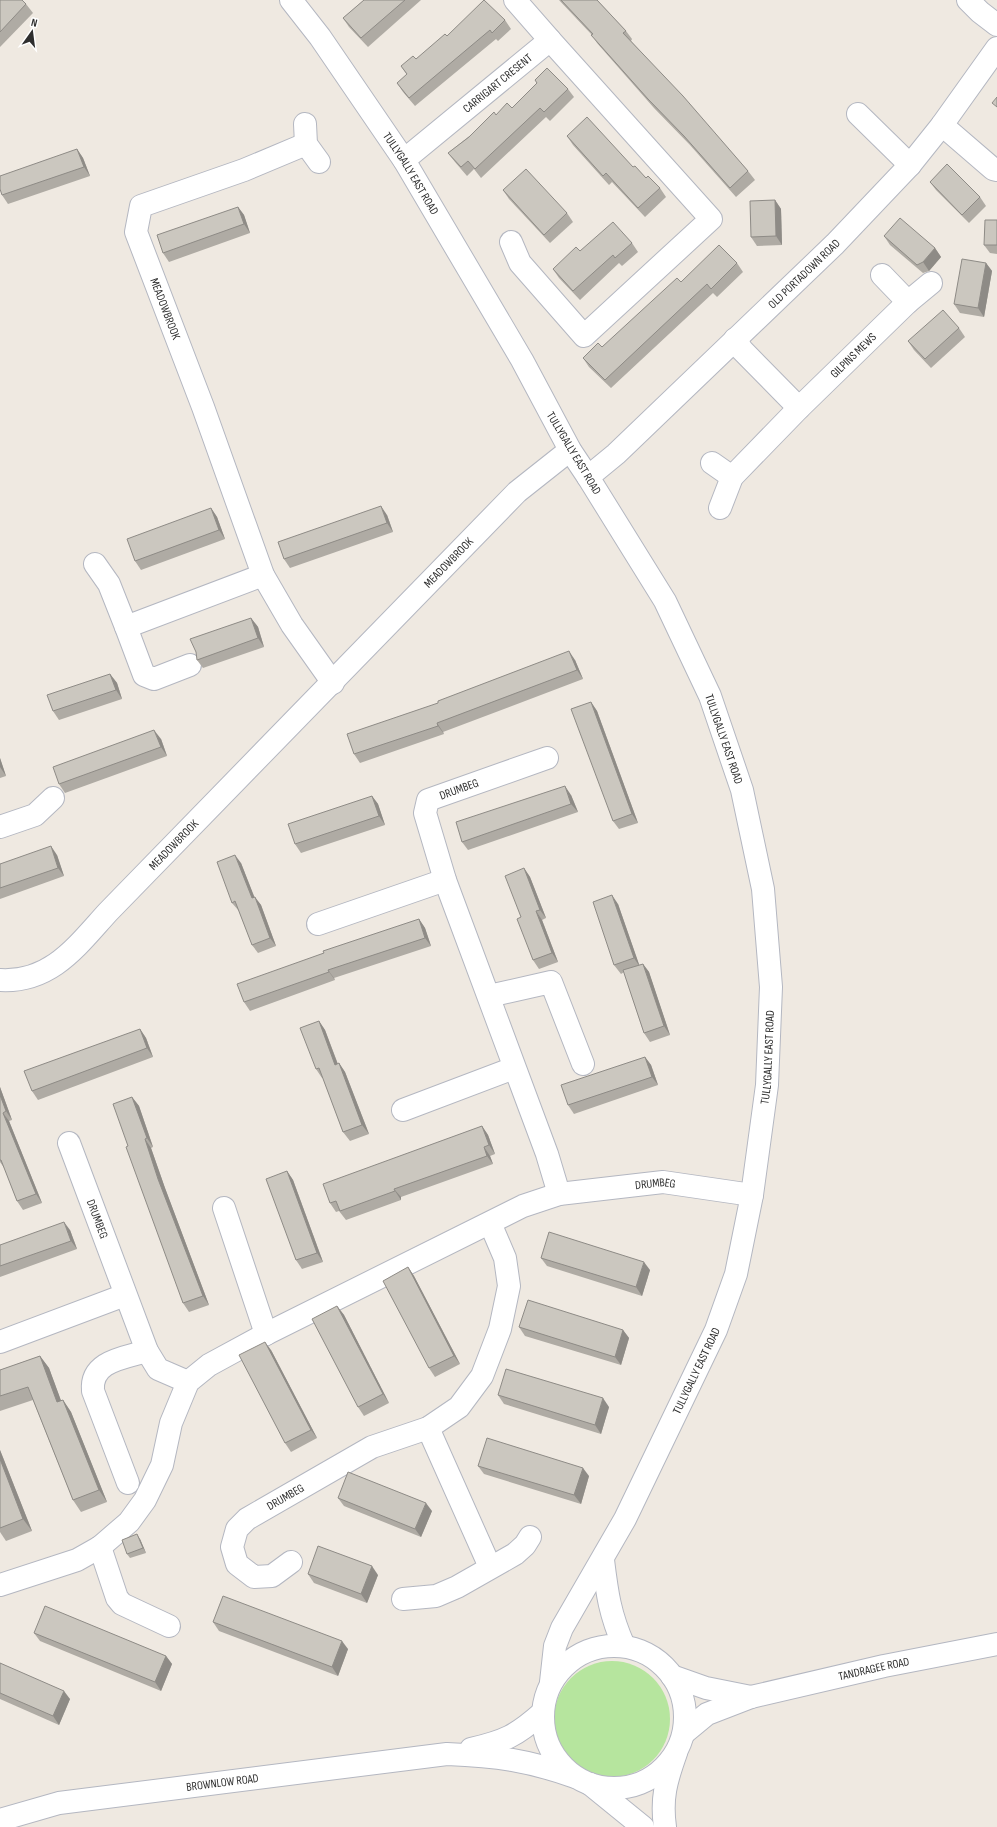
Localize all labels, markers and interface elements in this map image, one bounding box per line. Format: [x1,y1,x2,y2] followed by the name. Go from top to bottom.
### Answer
[12,12,52,52] north arrow
[30,16,39,30] text: N
[460,51,536,116] street label: CARRIGART CRESENT
[379,130,442,218] street label: TULLYGALLY EAST ROAD
[765,236,844,312] street label: OLD PORTADOWN ROAD
[146,276,184,342] street label: MEADOWBROOK
[827,330,880,381] street label: GILPINS MEWS
[543,409,604,498] street label: TULLYGALLY EAST ROAD
[421,534,477,591] street label: MEADOWBROOK
[701,692,746,786] street label: TULLYGALLY EAST ROAD
[438,775,481,803] street label: DRUMBEG
[146,816,202,873] street label: MEADOWBROOK
[757,1010,778,1105] street label: TULLYGALLY EAST ROAD
[634,1175,676,1193] street label: DRUMBEG
[83,1197,111,1241] street label: DRUMBEG
[670,1325,724,1417] street label: TULLYGALLY EAST ROAD
[264,1481,307,1514] street label: DRUMBEG
[837,1654,911,1684] street label: TANDRAGEE ROAD
[185,1771,260,1795] street label: BROWNLOW ROAD

